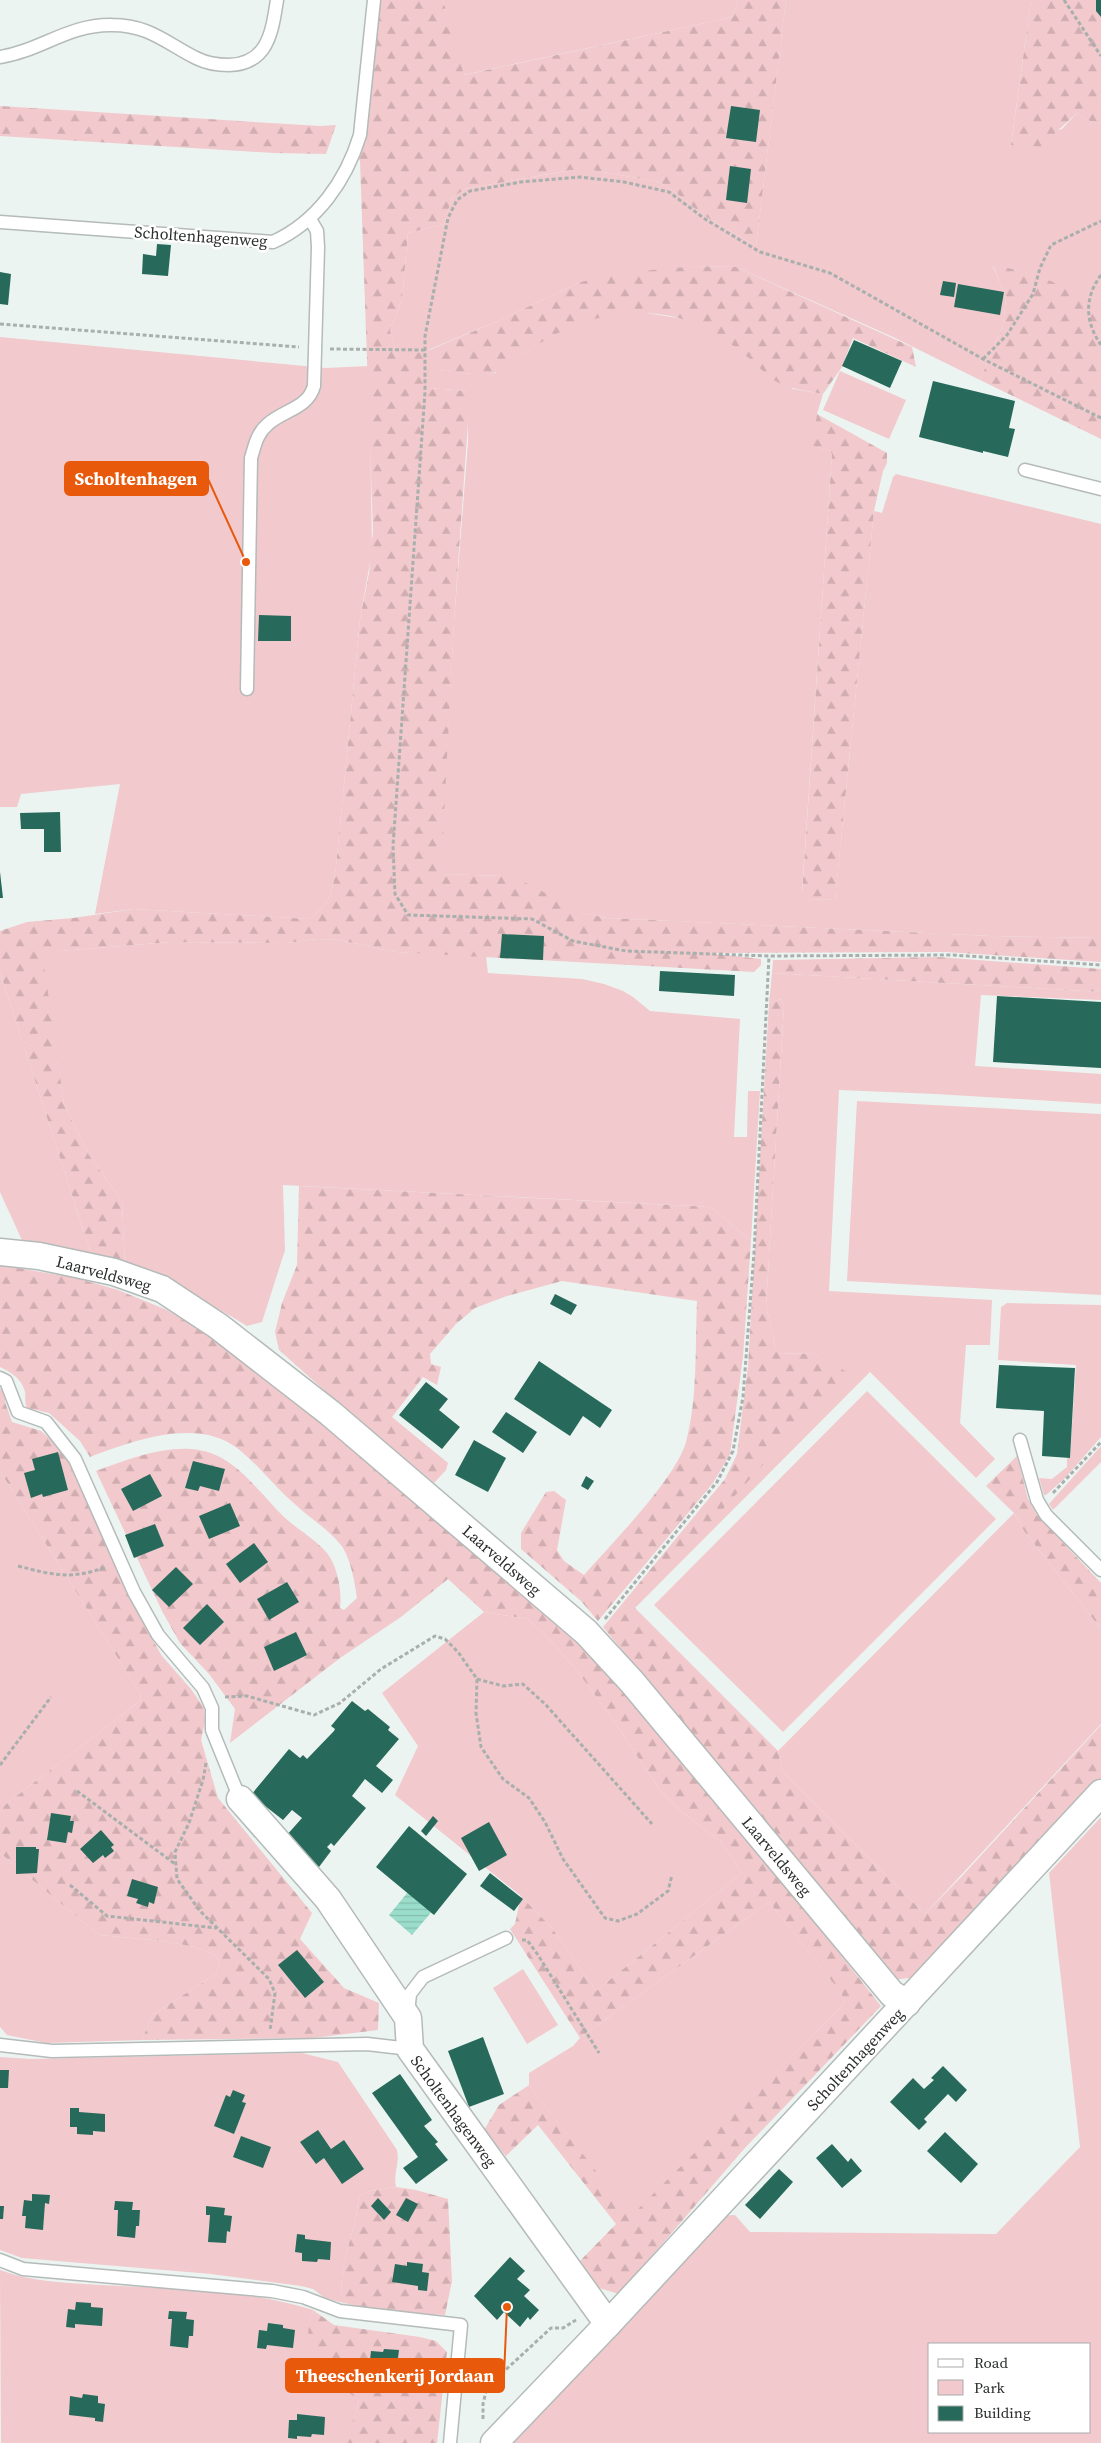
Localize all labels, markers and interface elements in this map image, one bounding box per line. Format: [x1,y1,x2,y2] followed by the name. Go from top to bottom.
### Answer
[134,220,268,252] street label: Scholtenhagenweg
[65,462,208,495] callout: Scholtenhagen
[75,466,197,491] text: Scholtenhagen
[54,1250,154,1296] street label: Laarveldsweg
[458,1520,546,1600] street label: Laarveldsweg
[737,1812,817,1900] street label: Laarveldsweg
[801,2003,909,2115] street label: Scholtenhagenweg
[406,2051,502,2171] street label: Scholtenhagenweg
[928,2343,1091,2433] legend
[974,2352,1008,2373] text: Road
[286,2359,504,2392] callout: Theeschenkerij Jordaan
[296,2363,494,2388] text: Theeschenkerij Jordaan
[974,2377,1006,2398] text: Park
[974,2402,1031,2423] text: Building

